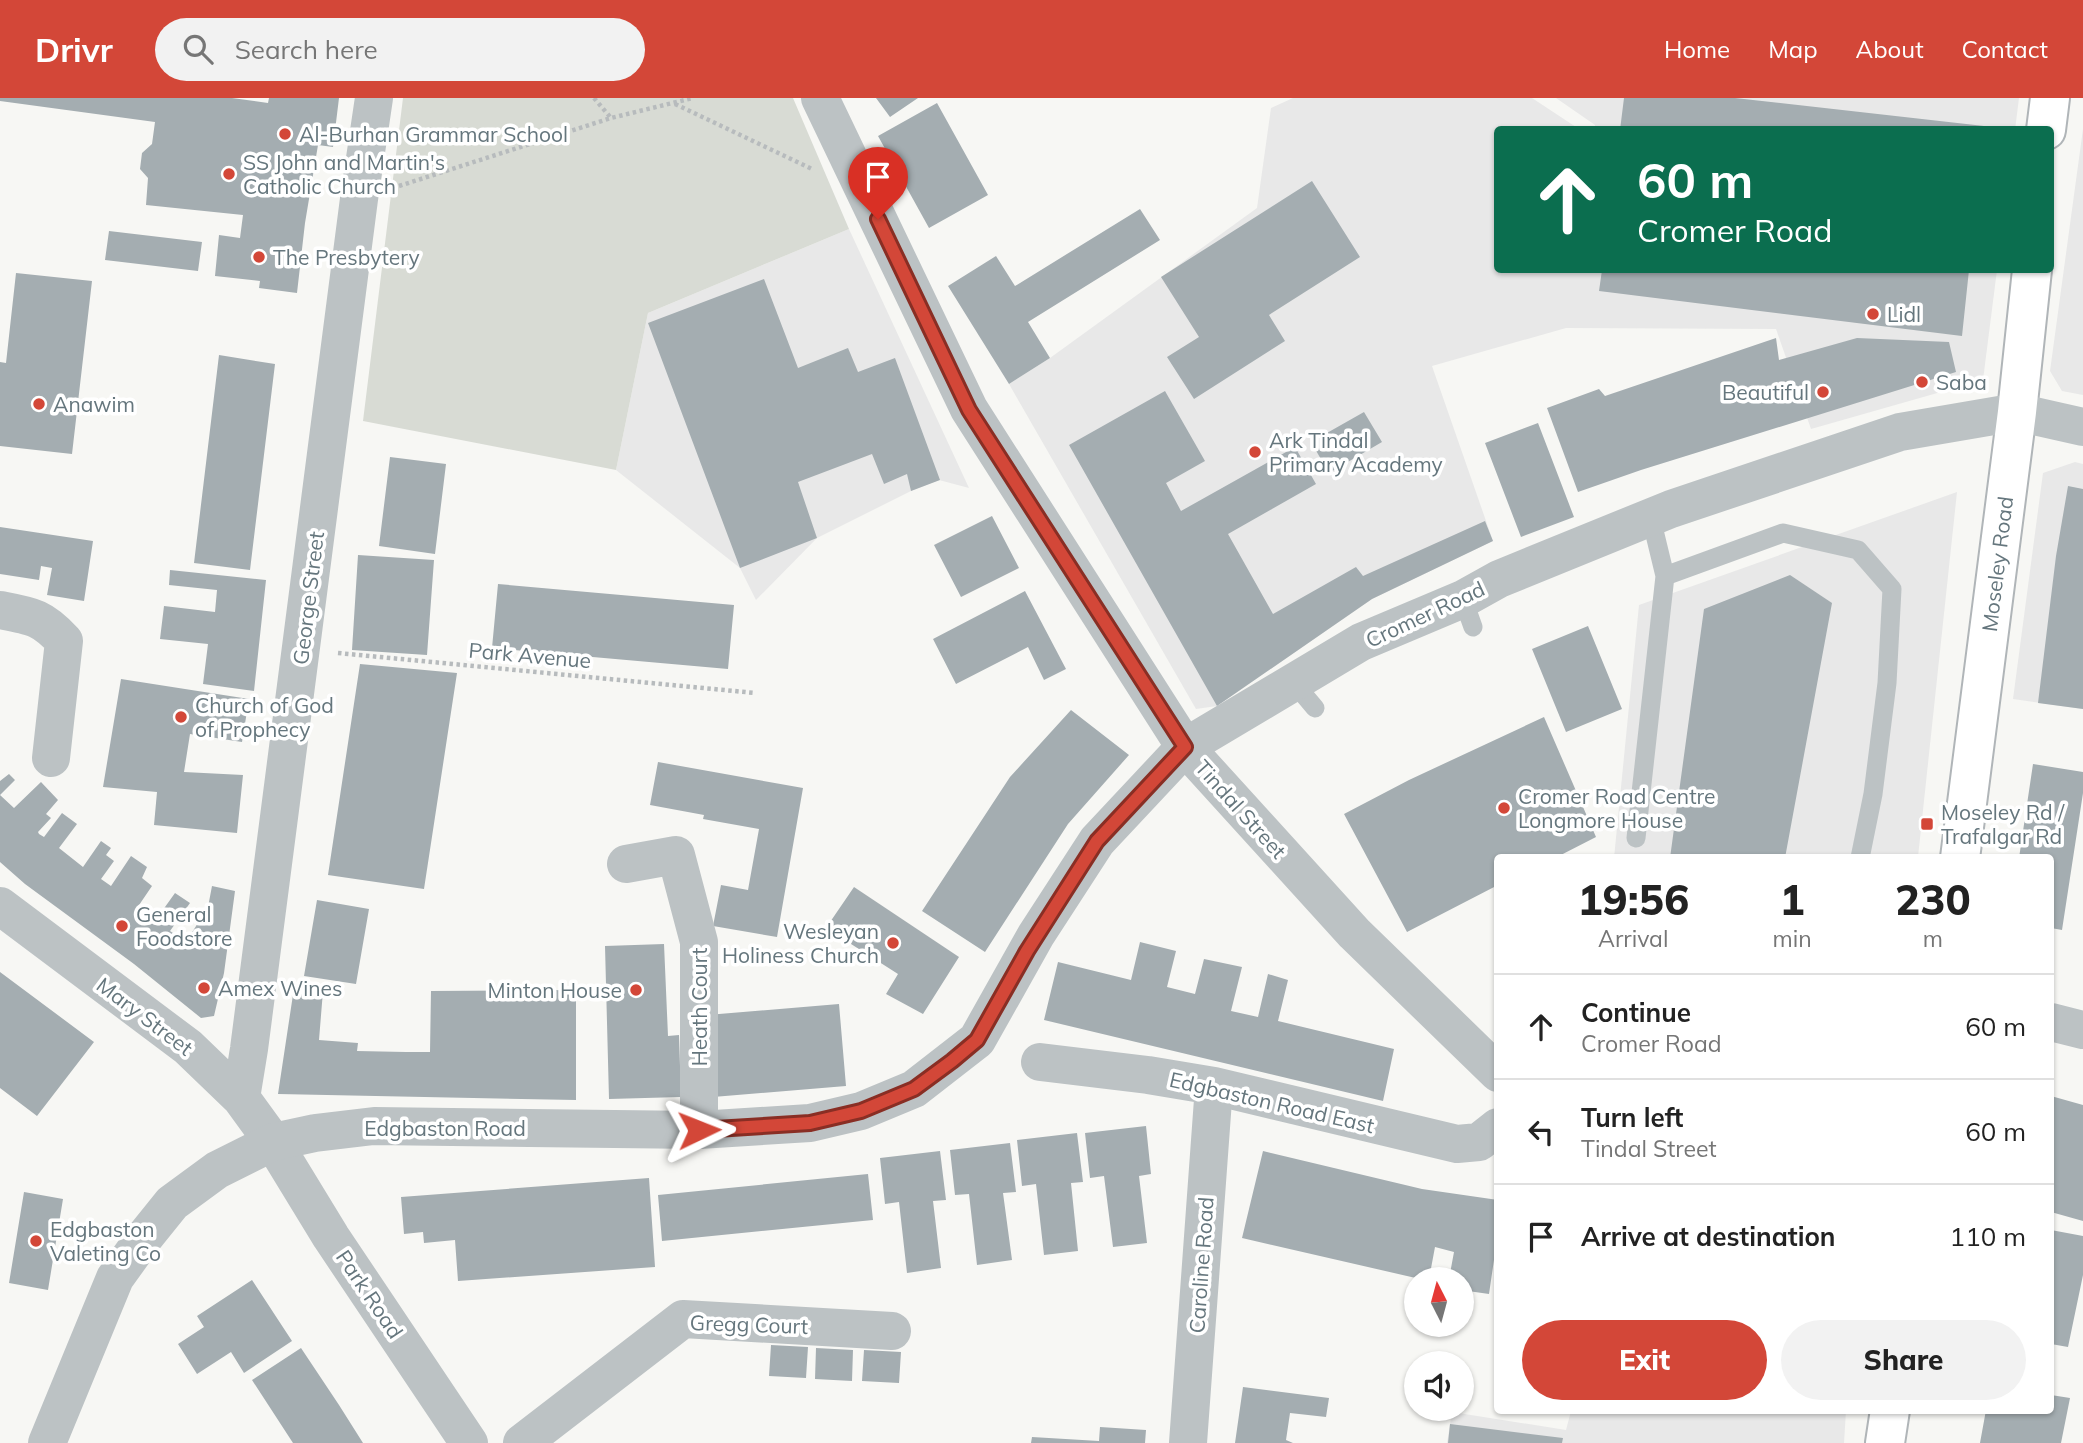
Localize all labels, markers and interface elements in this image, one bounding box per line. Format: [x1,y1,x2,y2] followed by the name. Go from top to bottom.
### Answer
[155,18,645,81] search box
[35,29,113,70] text: Drivr
[179,30,217,68] icon: search
[235,33,378,66] text: Search here
[1664,34,1730,64] text: Home
[1768,34,1818,64] text: Map
[1856,34,1924,64] text: About
[1962,34,2048,64] text: Contact
[299,121,568,147] place label: Al-Burhan Grammar School
[277,126,293,142] marker: Al-Burhan Grammar School
[848,147,908,219] pin
[243,149,445,199] place label: SS John and Martin's Catholic Church
[1637,149,1753,210] text: 60 m
[1522,154,1613,245] icon: ahead
[859,158,897,196] icon: arrive
[221,166,237,182] marker: SS John and Martin's Catholic Church
[1637,210,1833,250] text: Cromer Road
[273,244,420,270] place label: The Presbytery
[251,249,267,265] marker: The Presbytery
[1887,301,1921,327] place label: Lidl
[1865,306,1881,322] marker: Lidl
[1936,369,1987,395] place label: Saba
[1914,374,1930,390] marker: Saba
[1722,379,1809,405] place label: Beautiful
[1815,384,1831,400] marker: Beautiful
[53,391,135,417] place label: Anawim
[31,396,47,412] marker: Anawim
[1269,427,1443,477] place label: Ark Tindal Primary Academy
[1247,444,1263,460] marker: Ark Tindal Primary Academy
[1976,495,2018,633] street label: Moseley Road
[287,530,329,666] street label: George Street
[1361,575,1489,653] street label: Cromer Road
[468,637,592,673] street label: Park Avenue
[195,692,334,742] place label: Church of God of Prophecy
[173,709,189,725] marker: Church of God of Prophecy
[1190,754,1292,864] street label: Tindal Street
[1518,783,1715,833] place label: Cromer Road Centre Longmore House
[1941,799,2065,849] place label: Moseley Rd / Trafalgar Rd
[1496,800,1512,816] marker: Cromer Road Centre Longmore House
[1919,816,1935,832] marker: Moseley Rd / Trafalgar Rd
[1577,873,1689,926] text: 19:56
[1779,873,1805,926] text: 1
[1895,873,1971,926] text: 230
[136,901,232,951] place label: General Foodstore
[114,918,130,934] marker: General Foodstore
[722,918,879,968] place label: Wesleyan Holiness Church
[1598,924,1668,953] text: Arrival
[1772,924,1812,953] text: min
[1923,924,1943,953] text: m
[885,935,901,951] marker: Wesleyan Holiness Church
[686,948,712,1066] street label: Heath Court
[92,971,198,1061] street label: Mary Street
[218,975,342,1001] place label: Amex Wines
[488,977,622,1003] place label: Minton House
[196,980,212,996] marker: Amex Wines
[628,982,644,998] marker: Minton House
[1581,996,1691,1029] text: Continue
[1522,1008,1560,1046] icon: ahead
[1965,1010,2026,1043] text: 60 m
[1581,1029,1722,1058] text: Cromer Road
[1167,1066,1377,1138] street label: Edgbaston Road East
[662,1093,736,1167] position arrow
[1581,1101,1683,1134] text: Turn left
[1522,1113,1560,1151] icon: left
[364,1115,526,1141] street label: Edgbaston Road
[1965,1115,2026,1148] text: 60 m
[1581,1134,1717,1163] text: Tindal Street
[1183,1196,1219,1334] street label: Caroline Road
[50,1216,161,1266] place label: Edgbaston Valeting Co
[1522,1218,1560,1256] icon: arrive
[1581,1220,1836,1253] text: Arrive at destination
[1950,1220,2026,1253] text: 110 m
[28,1233,44,1249] marker: Edgbaston Valeting Co
[331,1245,409,1343] street label: Park Road
[1404,1267,1474,1337] north arrow
[1404,1267,1474,1421] map controls
[689,1309,809,1339] street label: Gregg Court
[1522,1320,1767,1400] button: Exit
[1781,1320,2026,1400] button: Share
[1404,1351,1474,1421] button: sound

